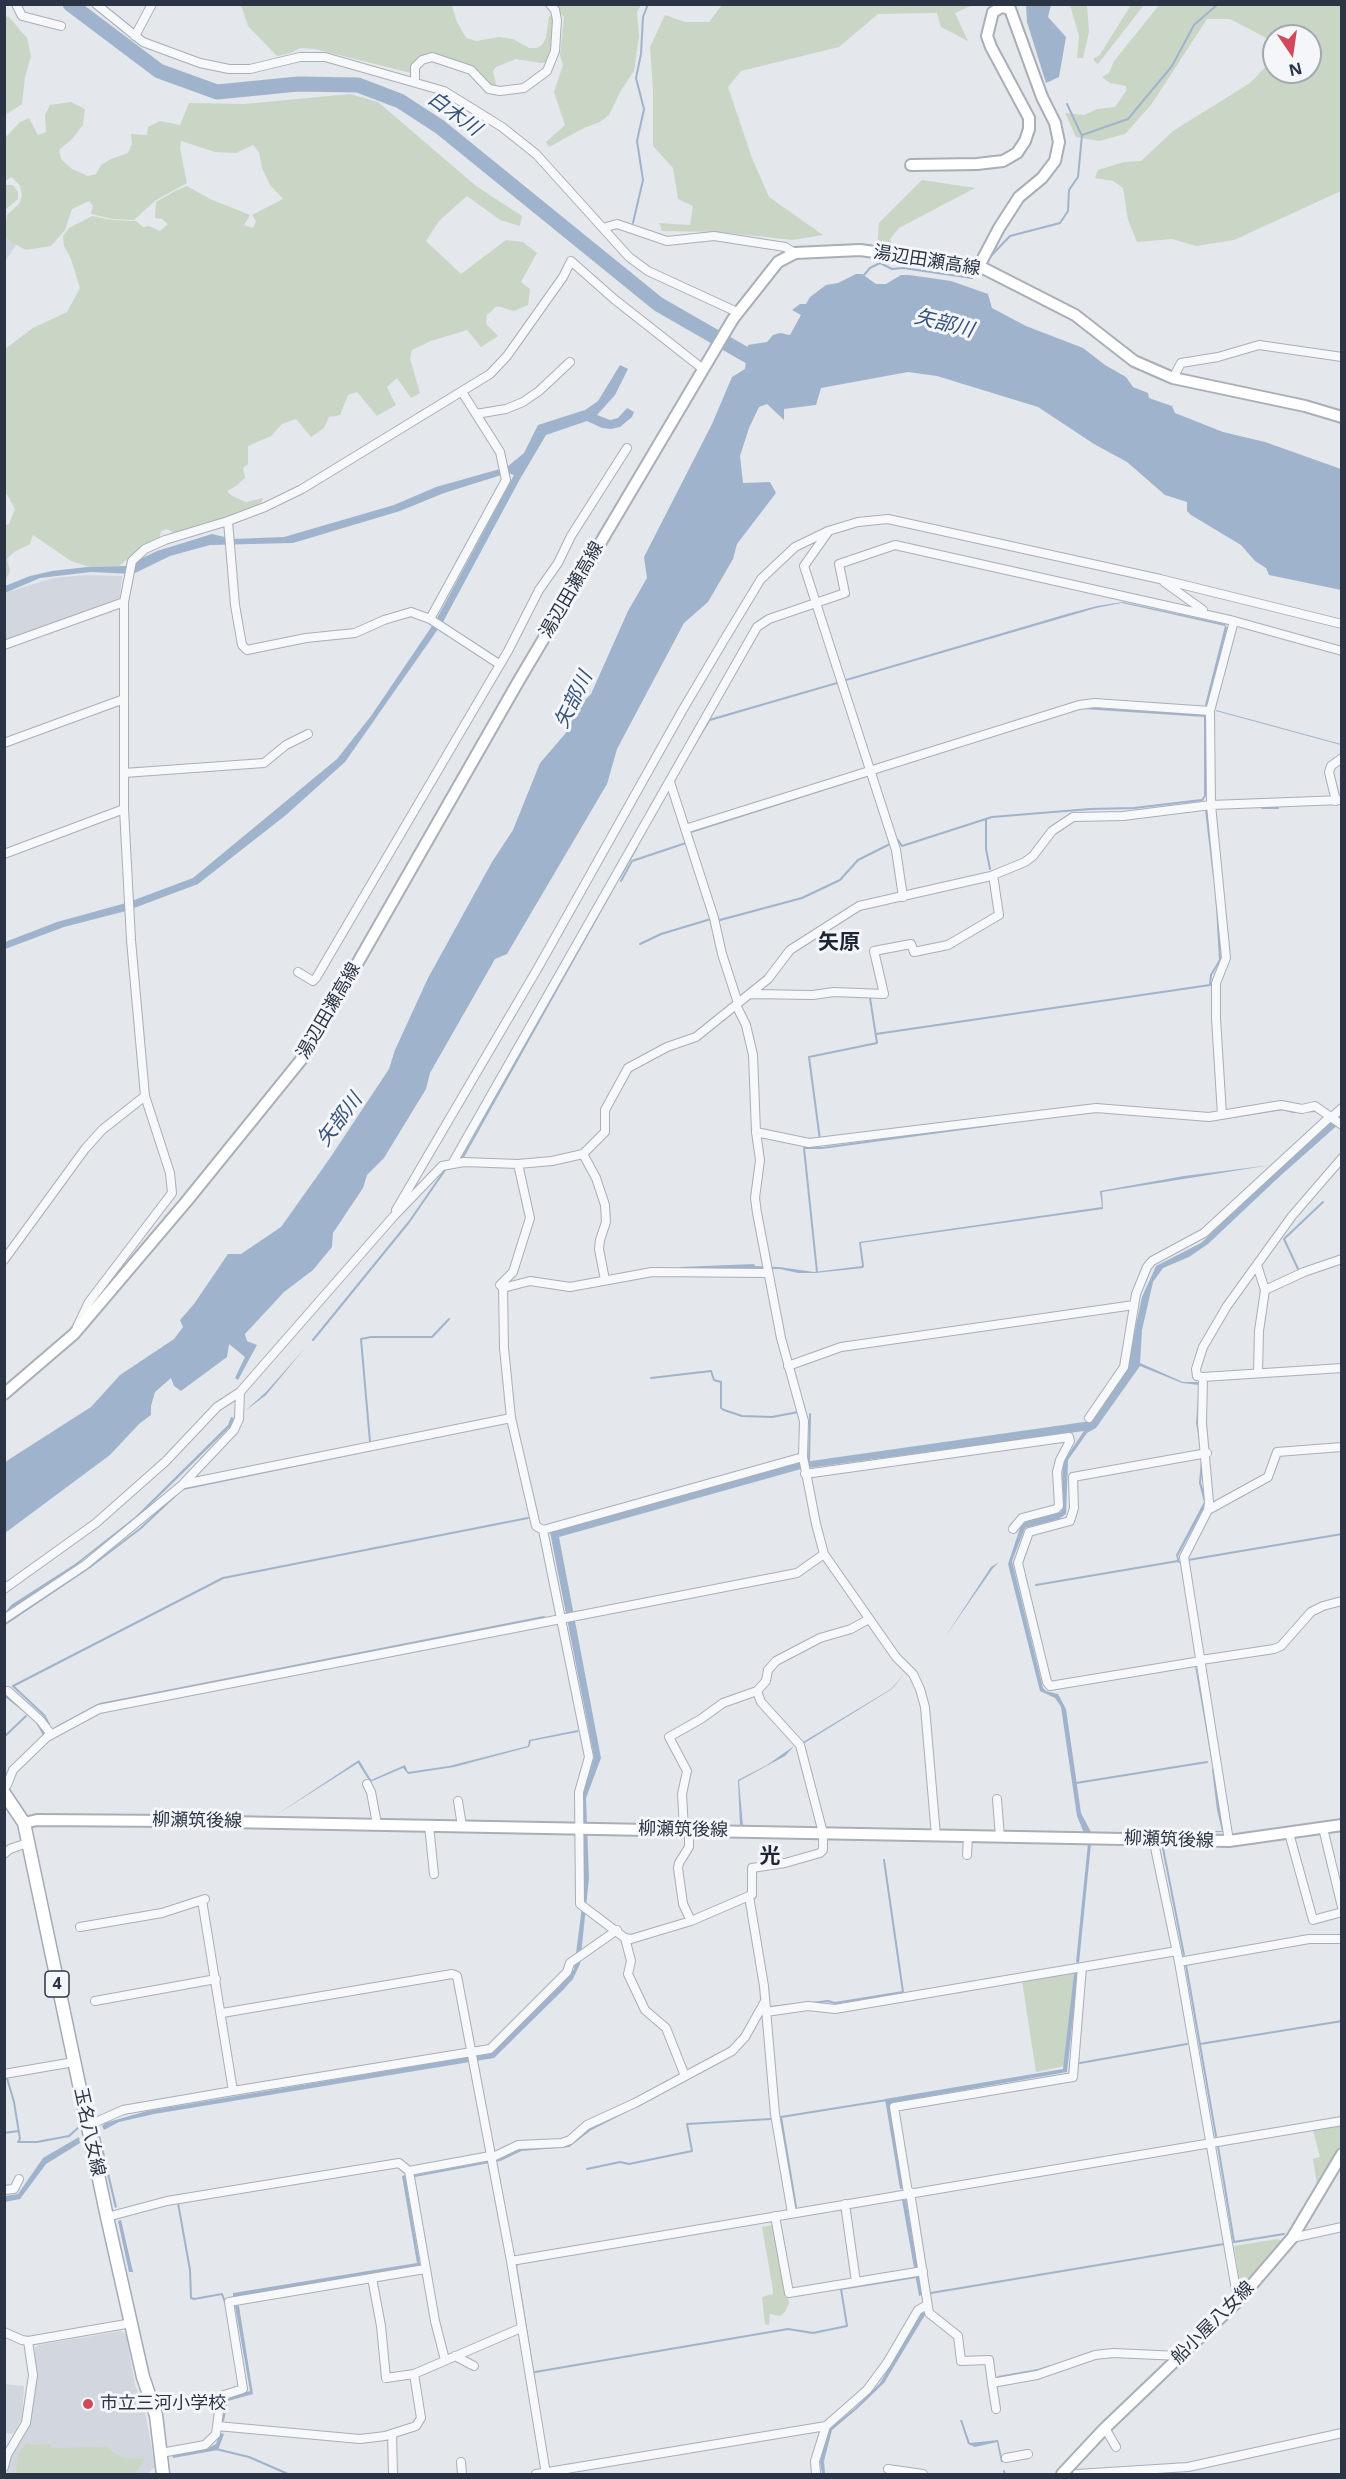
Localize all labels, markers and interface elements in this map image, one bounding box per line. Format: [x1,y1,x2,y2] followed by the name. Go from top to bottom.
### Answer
[1262,24,1322,84] north arrow
[1287,57,1304,82] text: N
[423,87,485,141] water label: 白木川
[872,242,982,280] street label: 湯辺田瀬高線
[912,305,976,343] water label: 矢部川
[536,538,608,642] street label: 湯辺田瀬高線
[550,668,598,732] water label: 矢部川
[818,930,860,956] district label: 矢原
[293,959,365,1063] street label: 湯辺田瀬高線
[312,1089,368,1151] water label: 矢部川
[152,1809,242,1833] street label: 柳瀬筑後線
[638,1818,728,1842] street label: 柳瀬筑後線
[1124,1828,1214,1852] street label: 柳瀬筑後線
[760,1844,780,1870] district label: 光
[45,1971,69,1997] road number: 4
[69,2086,109,2178] street label: 玉名八女線
[1167,2277,1259,2369] street label: 船小屋八女線
[100,2393,226,2415] place label: 市立三河小学校
[81,2397,95,2411] marker: 市立三河小学校

